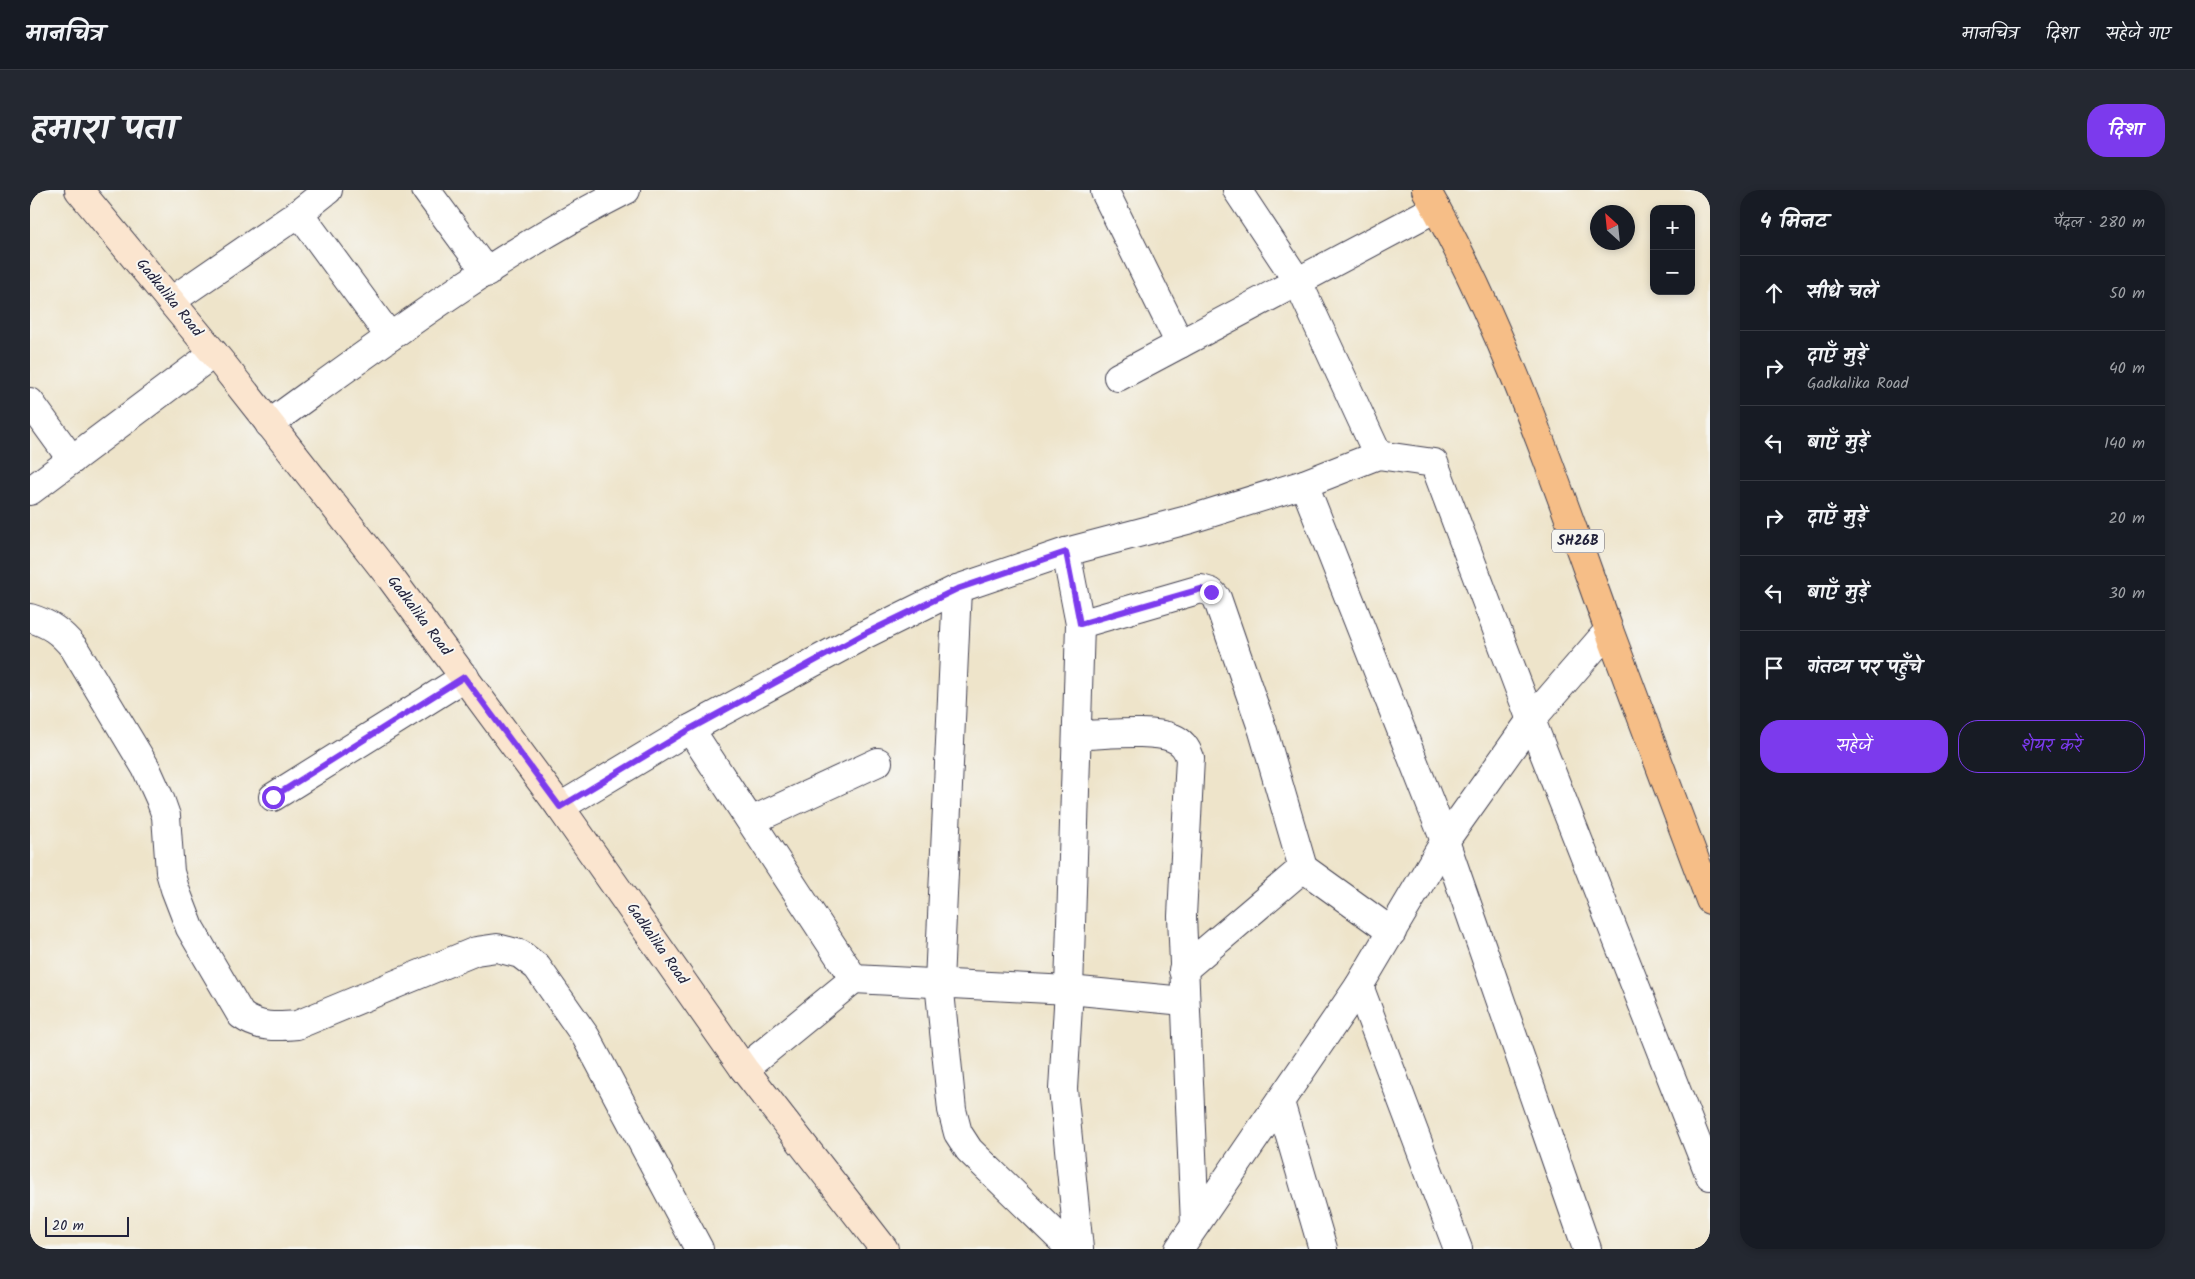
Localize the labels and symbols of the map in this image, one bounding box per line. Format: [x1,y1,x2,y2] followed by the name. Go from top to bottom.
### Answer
[1590,205,1635,250] north arrow
[130,253,209,343] street label: Gadkalika Road
[1552,530,1604,552] road number: SH26B
[381,571,458,662] street label: Gadkalika Road
[1200,581,1223,604] route end
[262,786,285,809] route start
[620,898,694,990] street label: Gadkalika Road
[45,1214,129,1237] scale bar

